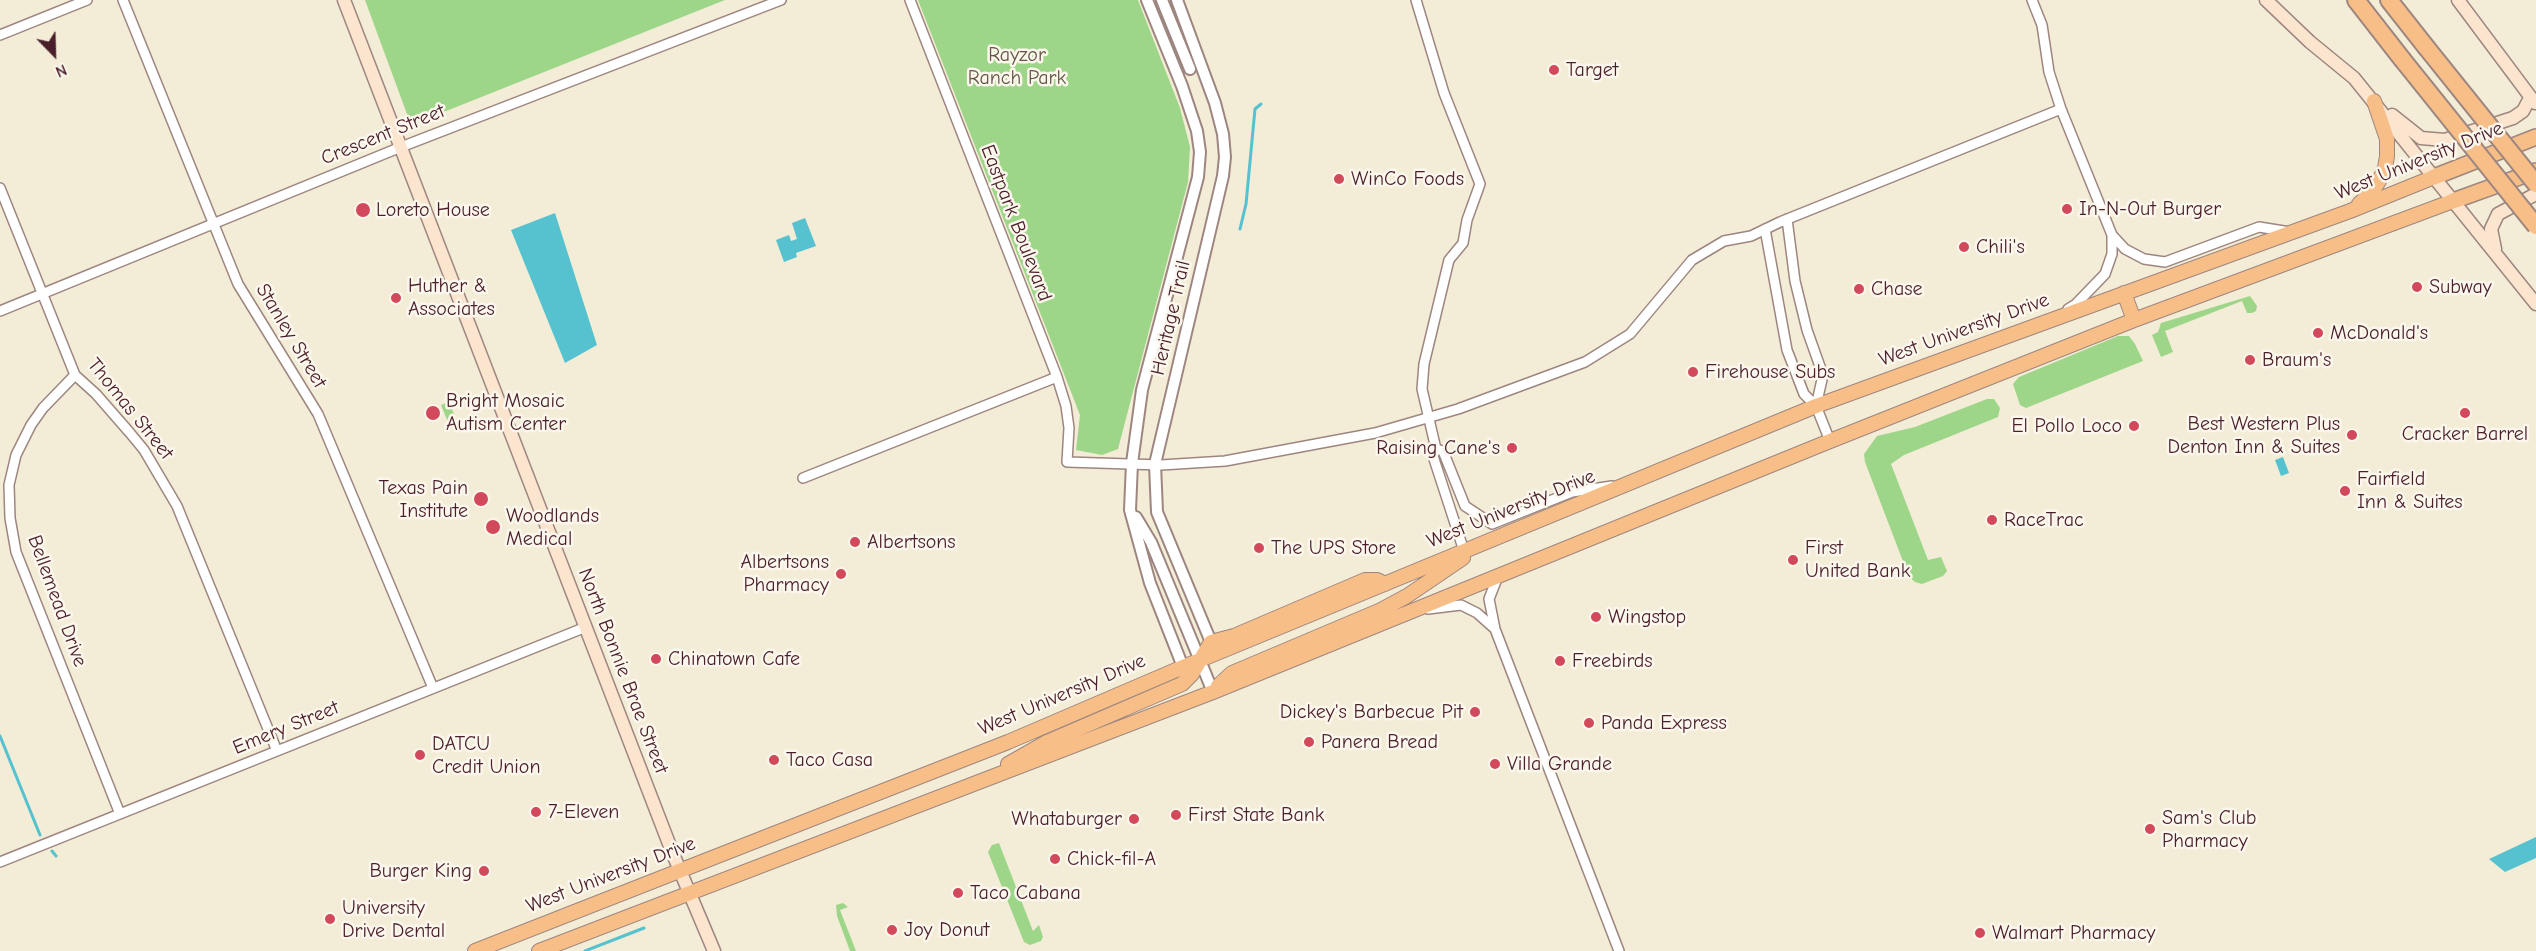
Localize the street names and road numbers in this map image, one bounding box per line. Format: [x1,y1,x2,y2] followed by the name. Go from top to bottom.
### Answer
[318,99,448,171] street label: Crescent Street
[2331,116,2507,206] street label: West University Drive
[975,141,1057,305] street label: Eastpark Boulevard
[1146,258,1196,378] street label: Heritage Trail
[250,279,332,393] street label: Stanley Street
[1876,288,2052,372] street label: West University Drive
[82,353,178,465] street label: Thomas Street
[1423,464,1599,554] street label: West University Drive
[22,532,92,670] street label: Bellemead Drive
[573,565,673,777] street label: North Bonnie Brae Street
[975,649,1149,741] street label: West University Drive
[229,696,343,760] street label: Emery Street
[523,832,699,918] street label: West University Drive

